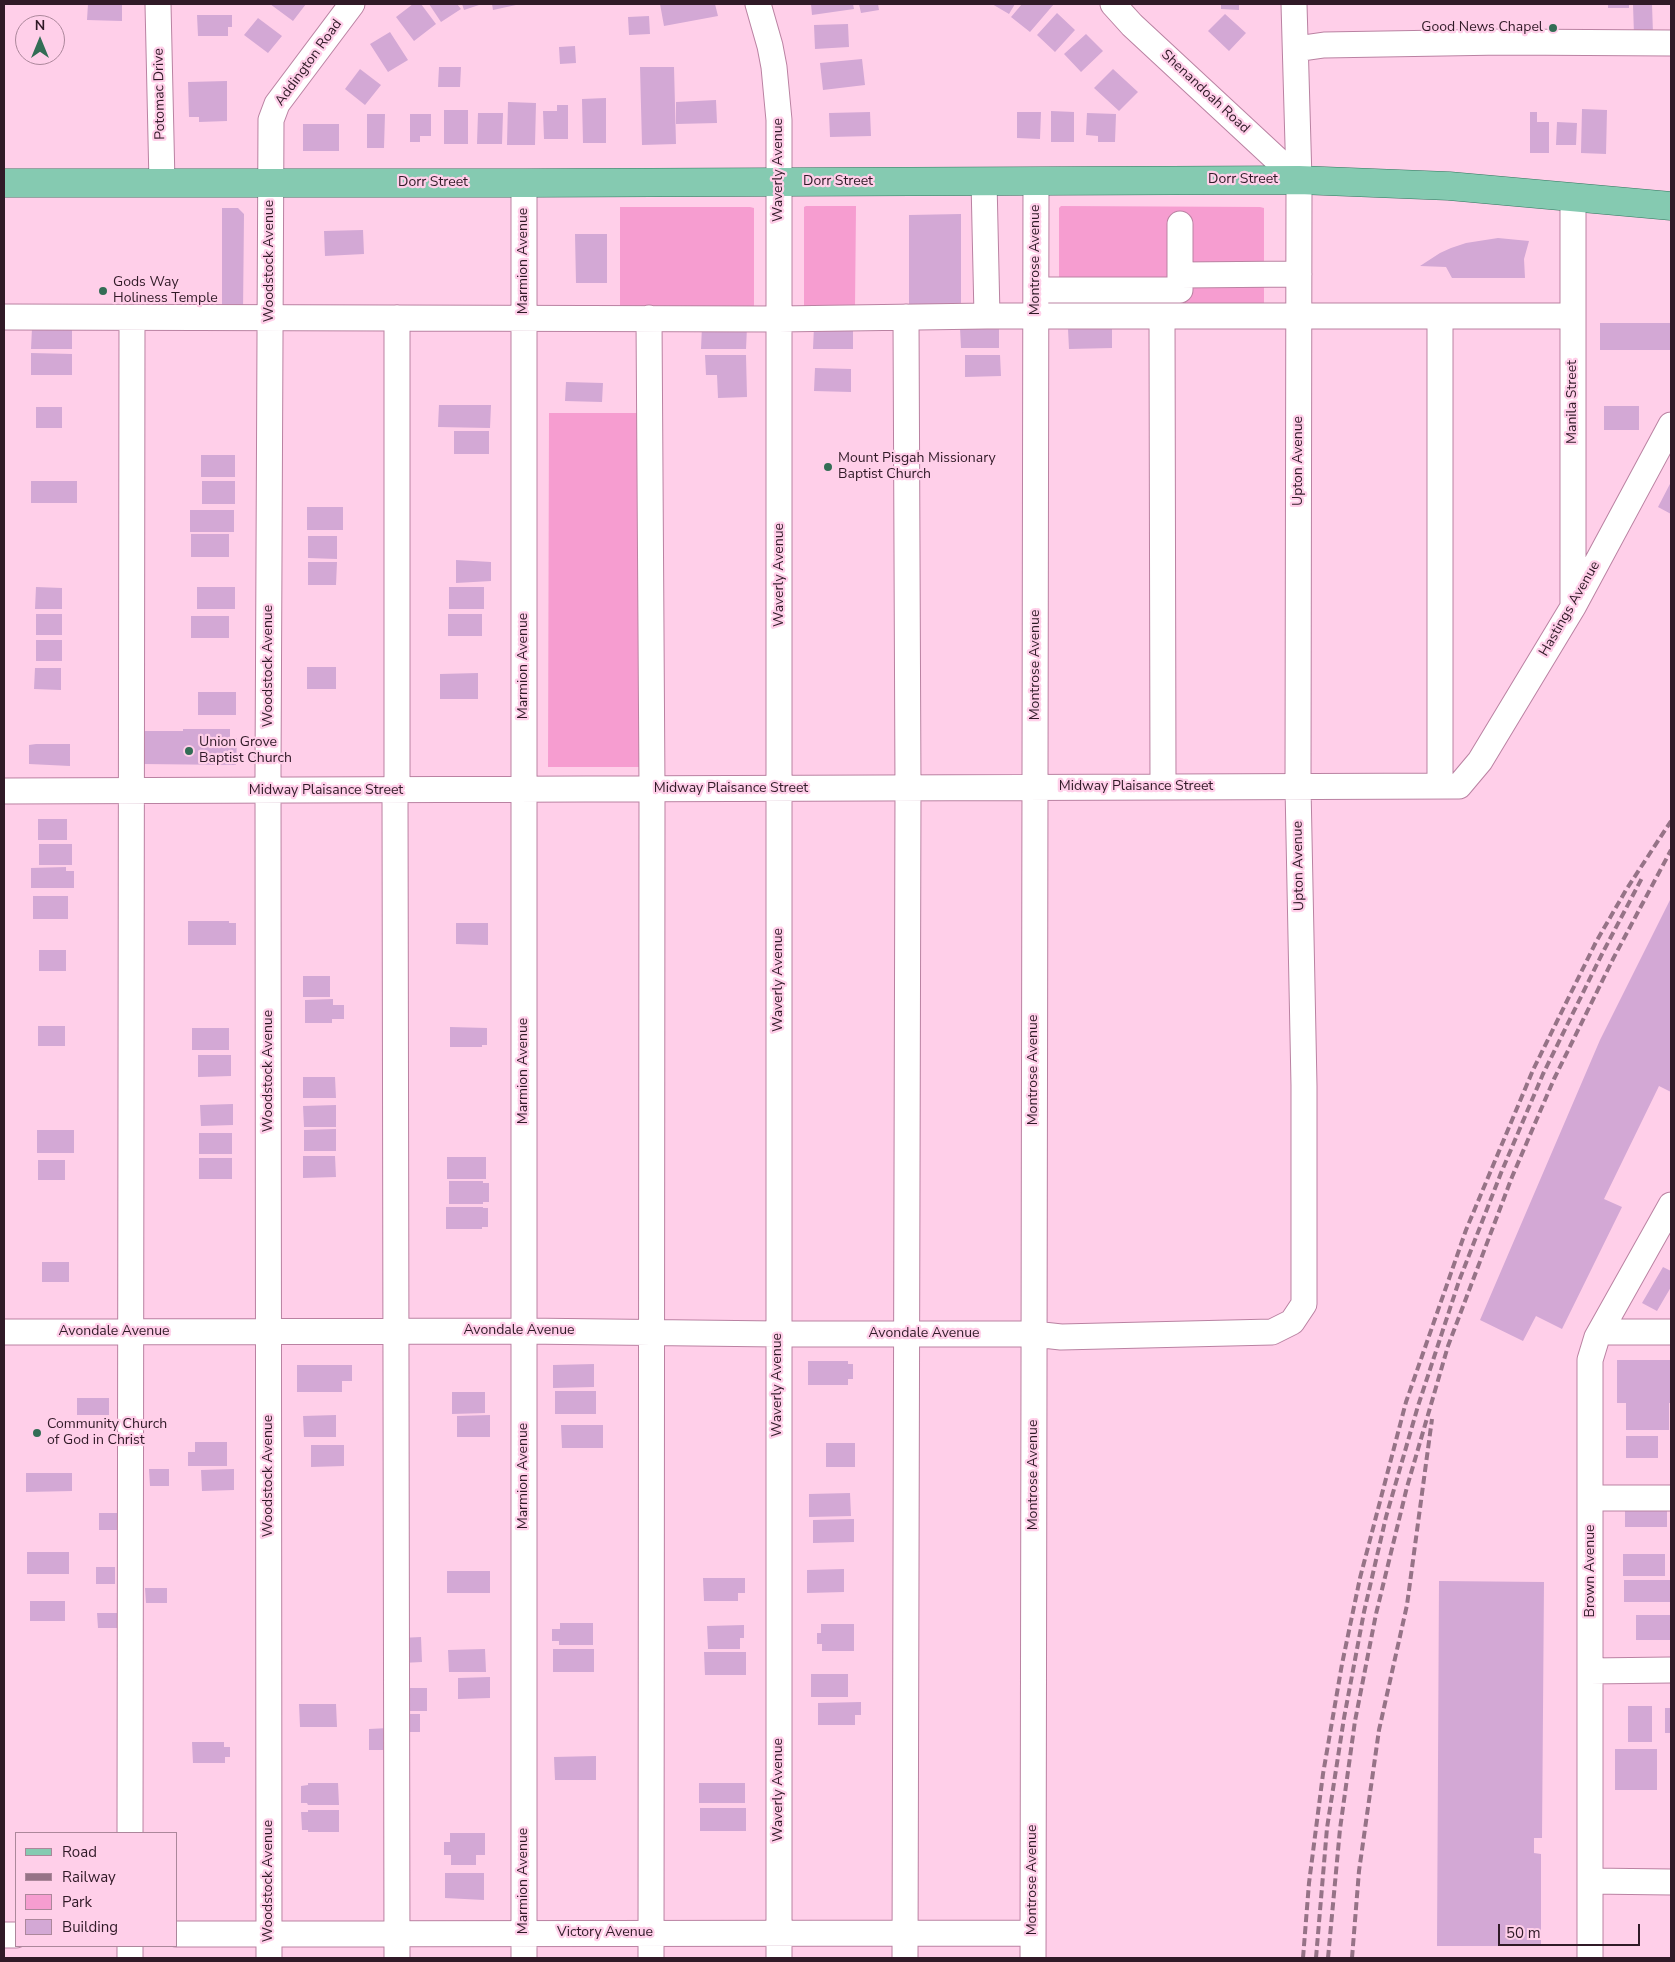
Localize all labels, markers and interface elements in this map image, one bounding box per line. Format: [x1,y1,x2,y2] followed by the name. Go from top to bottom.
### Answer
[15,15,65,65] north arrow
[35,16,45,35] text: N
[272,17,346,109] street label: Addington Road
[1421,20,1543,36] place label: Good News Chapel
[1547,22,1559,34] marker: Good News Chapel
[1157,47,1253,137] street label: Shenandoah Road
[151,48,169,140] street label: Potomac Drive
[771,118,787,222] street label: Waverly Avenue
[1208,172,1278,188] street label: Dorr Street
[803,174,873,190] street label: Dorr Street
[398,175,468,191] street label: Dorr Street
[262,200,278,322] street label: Woodstock Avenue
[1028,205,1044,315] street label: Montrose Avenue
[516,208,532,314] street label: Marmion Avenue
[113,275,218,308] place label: Gods Way Holiness Temple
[97,285,109,297] marker: Gods Way Holiness Temple
[1565,360,1581,444] street label: Manila Street
[1291,416,1307,506] street label: Upton Avenue
[838,451,996,484] place label: Mount Pisgah Missionary Baptist Church
[822,461,834,473] marker: Mount Pisgah Missionary Baptist Church
[772,523,788,627] street label: Waverly Avenue
[1536,558,1604,660] street label: Hastings Avenue
[261,605,277,727] street label: Woodstock Avenue
[1028,610,1044,720] street label: Montrose Avenue
[516,613,532,719] street label: Marmion Avenue
[199,735,292,768] place label: Union Grove Baptist Church
[183,745,195,757] marker: Union Grove Baptist Church
[1059,779,1213,795] street label: Midway Plaisance Street
[654,781,808,797] street label: Midway Plaisance Street
[249,783,403,799] street label: Midway Plaisance Street
[1290,821,1308,911] street label: Upton Avenue
[771,928,787,1032] street label: Waverly Avenue
[261,1010,277,1132] street label: Woodstock Avenue
[1026,1015,1042,1125] street label: Montrose Avenue
[516,1018,532,1124] street label: Marmion Avenue
[463,1323,575,1339] street label: Avondale Avenue
[58,1324,170,1340] street label: Avondale Avenue
[868,1326,980,1342] street label: Avondale Avenue
[770,1333,786,1437] street label: Waverly Avenue
[261,1415,277,1537] street label: Woodstock Avenue
[47,1417,167,1450] place label: Community Church of God in Christ
[1026,1420,1042,1530] street label: Montrose Avenue
[516,1423,532,1529] street label: Marmion Avenue
[31,1427,43,1439] marker: Community Church of God in Christ
[1583,1524,1599,1618] street label: Brown Avenue
[771,1738,787,1842] street label: Waverly Avenue
[261,1820,277,1942] street label: Woodstock Avenue
[1025,1825,1041,1935] street label: Montrose Avenue
[516,1828,532,1934] street label: Marmion Avenue
[15,1832,178,1947] legend
[62,1842,97,1862] text: Road
[62,1867,116,1887] text: Railway
[62,1892,92,1912] text: Park
[1500,1914,1642,1946] scale bar
[62,1917,118,1937] text: Building
[1506,1923,1541,1943] text: 50 m
[557,1925,653,1941] street label: Victory Avenue

